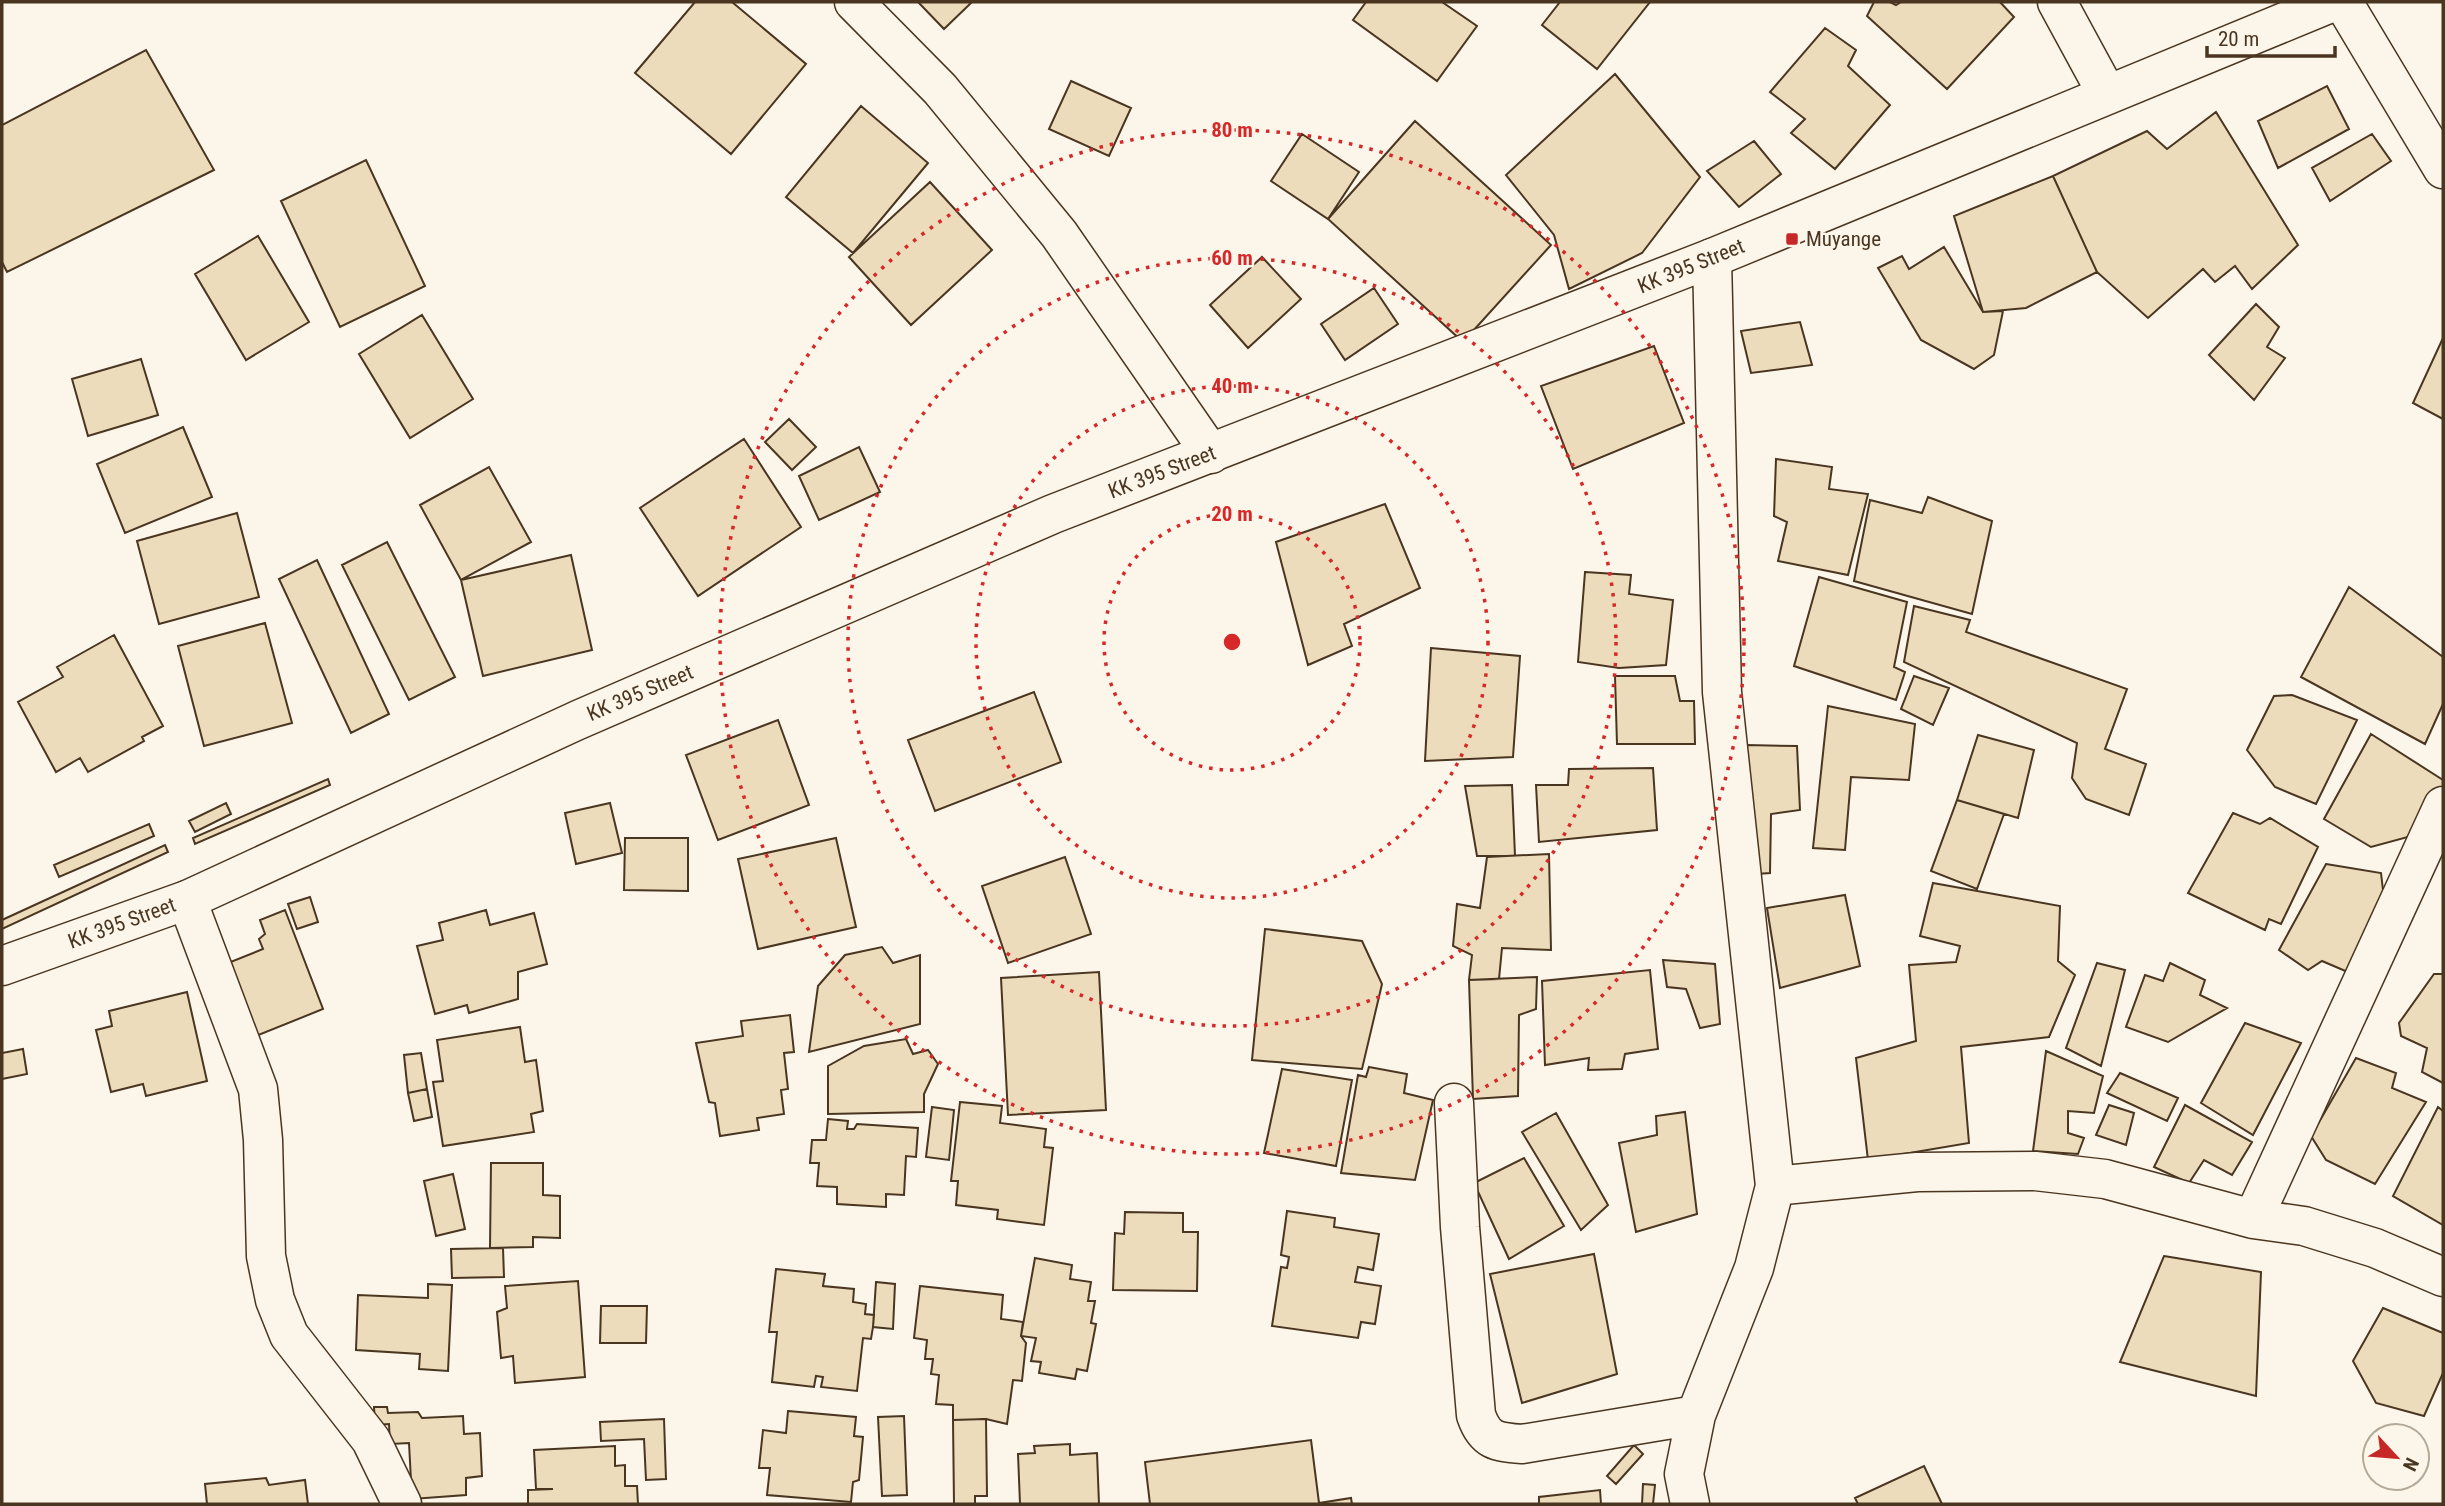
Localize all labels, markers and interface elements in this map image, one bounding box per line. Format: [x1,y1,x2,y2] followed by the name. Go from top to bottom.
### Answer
[2207,14,2335,58] scale bar
[2218,27,2259,51] text: 20 m
[1211,118,1253,142] text: 80 m
[1806,227,1881,251] place label: Muyange
[1784,231,1800,247] marker: Muyange
[1634,234,1748,298] street label: KK 395 Street
[1211,246,1253,270] text: 60 m
[1211,374,1253,398] text: 40 m
[1105,441,1219,503] street label: KK 395 Street
[1211,502,1253,526] text: 20 m
[1220,630,1244,654] centre of rings
[583,660,697,726] street label: KK 395 Street
[65,892,179,954] street label: KK 395 Street
[2361,1422,2431,1492] north arrow
[2398,1454,2424,1475] text: N

